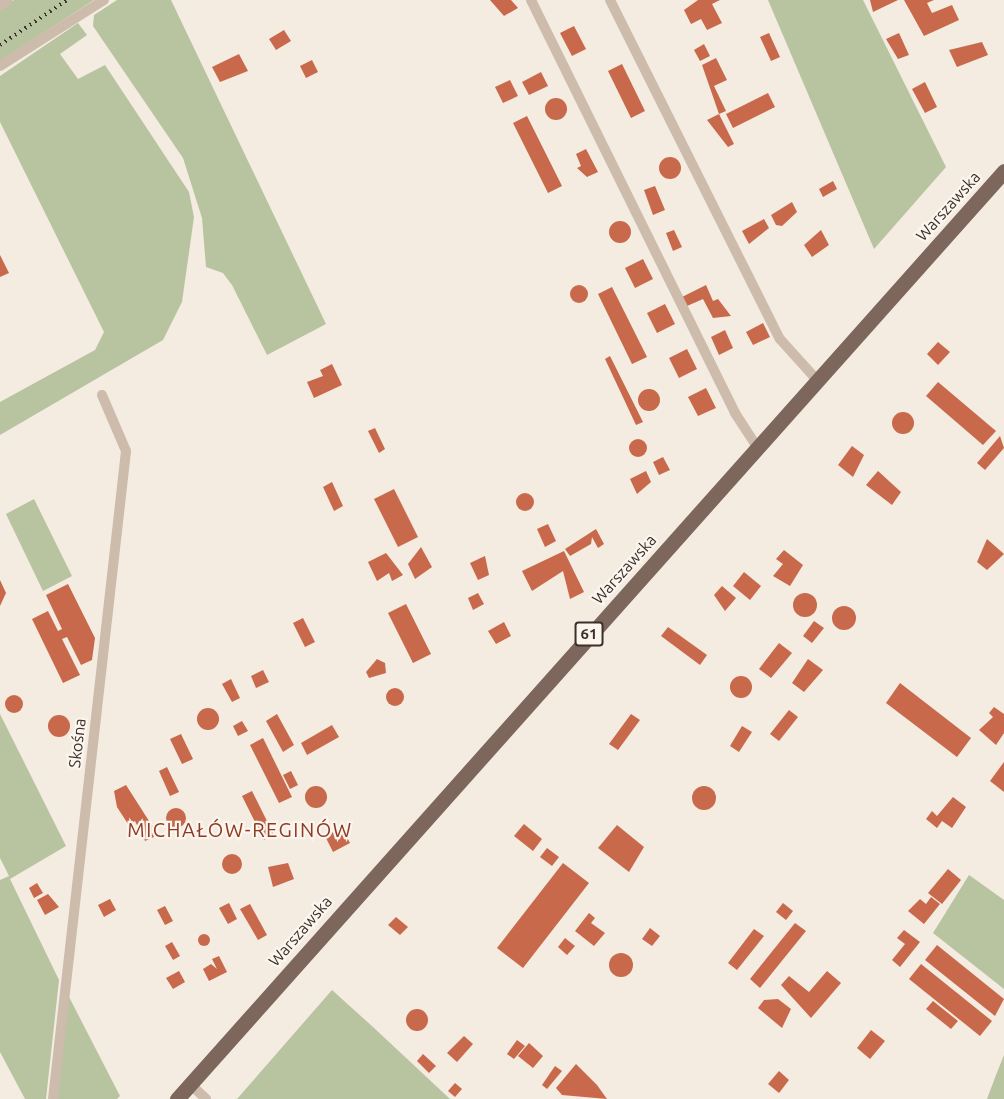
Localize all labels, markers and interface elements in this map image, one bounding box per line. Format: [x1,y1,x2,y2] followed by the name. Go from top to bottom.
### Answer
[912,167,984,245] street label: Warszawska
[588,530,660,608] street label: Warszawska
[574,622,604,646] road number: 61
[64,717,90,769] street label: Skośna
[127,817,353,841] district label: MICHAŁÓW-REGINÓW
[264,892,336,970] street label: Warszawska

